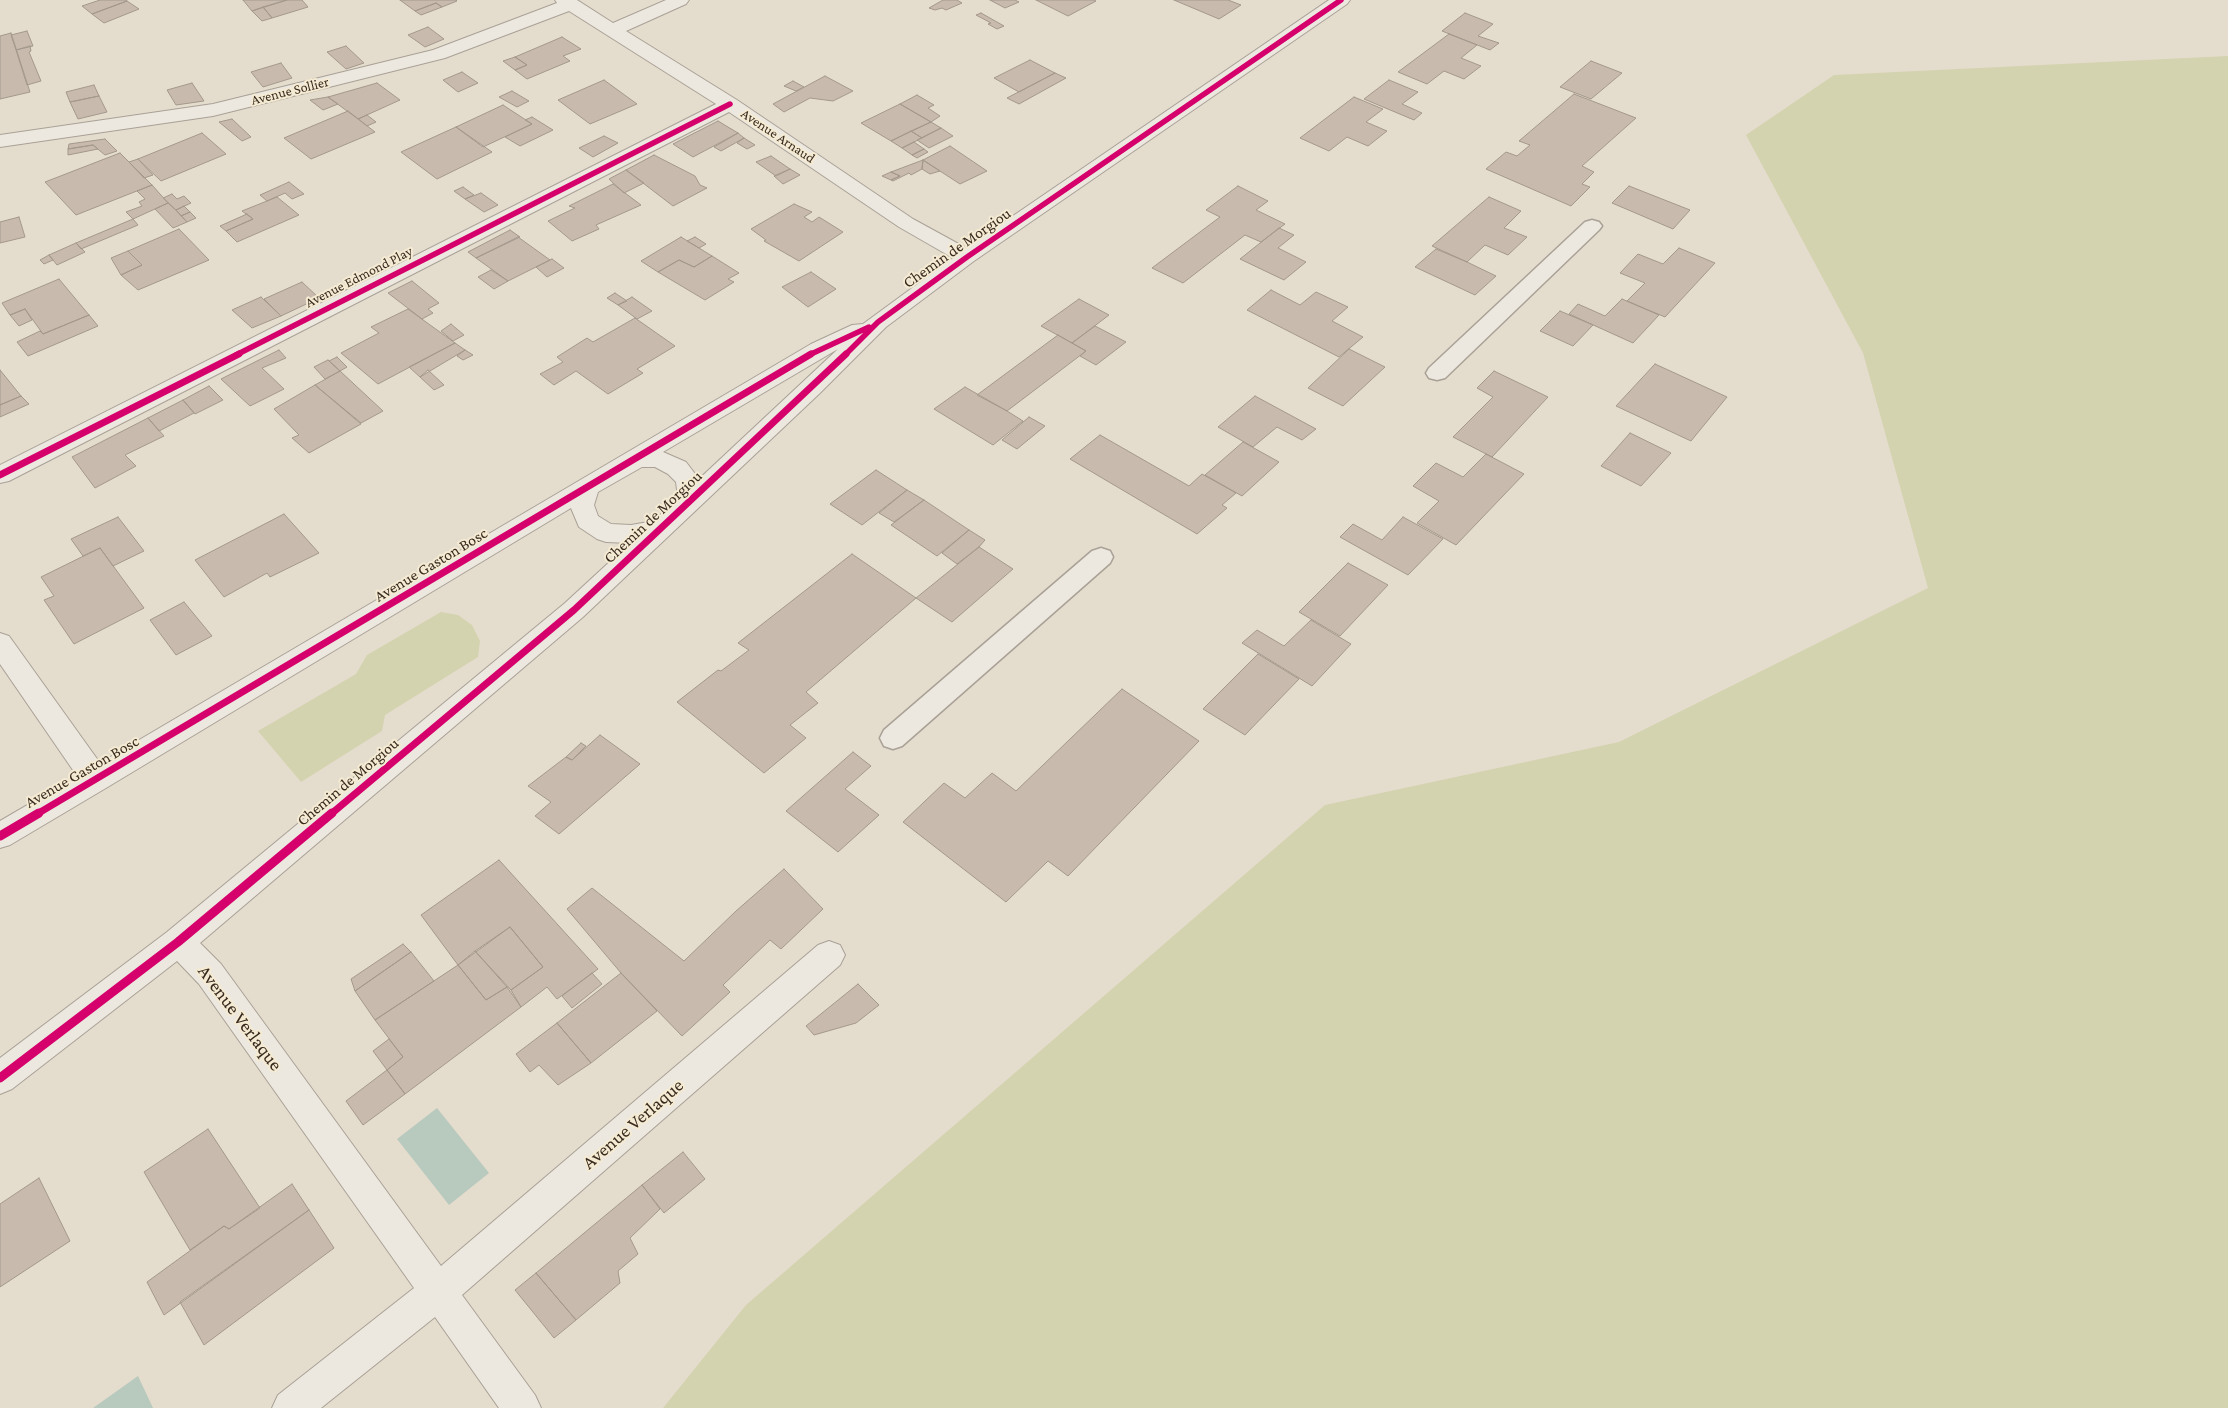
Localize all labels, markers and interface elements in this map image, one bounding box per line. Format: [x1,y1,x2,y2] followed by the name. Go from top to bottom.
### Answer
[249,73,331,109] street label: Avenue Sollier
[738,105,818,167] street label: Avenue Arnaud
[899,204,1015,292] street label: Chemin de Morgiou
[303,243,415,311] street label: Avenue Edmond Play
[600,467,706,567] street label: Chemin de Morgiou
[371,524,491,606] street label: Avenue Gaston Bosc
[22,732,142,812] street label: Avenue Gaston Bosc
[293,734,403,830] street label: Chemin de Morgiou
[193,961,287,1075] street label: Avenue Verlaque
[578,1074,688,1174] street label: Avenue Verlaque

